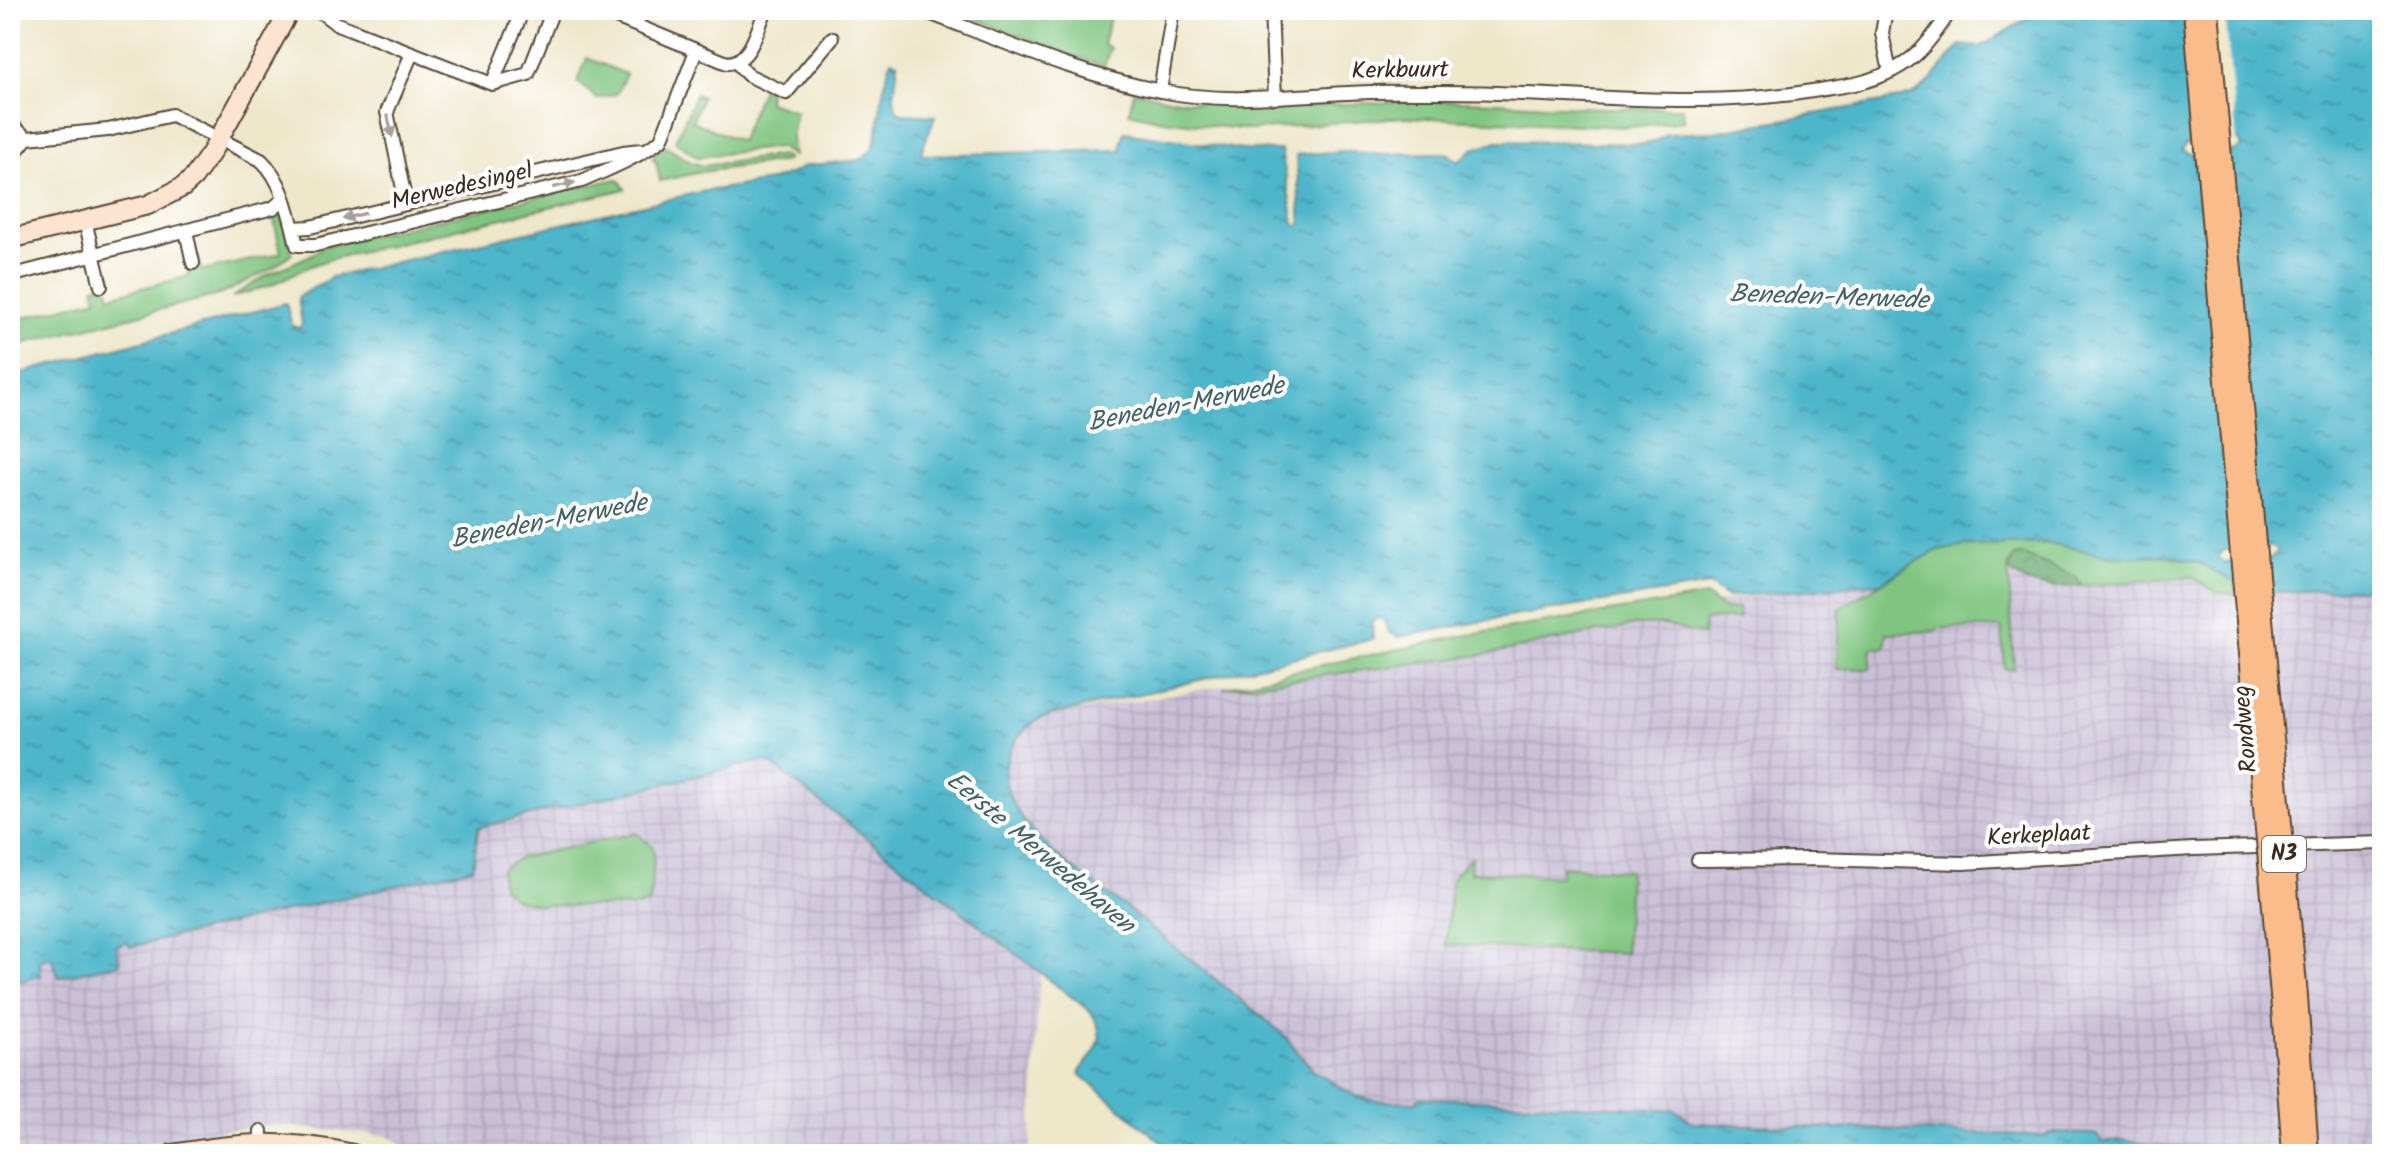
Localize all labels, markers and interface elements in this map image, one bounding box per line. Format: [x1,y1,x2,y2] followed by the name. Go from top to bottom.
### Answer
[1351,51,1450,91] street label: Kerkbuurt
[385,113,397,138] one-way arrow
[387,152,537,222] street label: Merwedesingel
[551,179,576,191] one-way arrow
[341,210,366,222] one-way arrow
[1729,274,1931,323] water label: Beneden-Merwede
[1084,365,1290,445] water label: Beneden-Merwede
[447,482,653,562] water label: Beneden-Merwede
[2223,683,2269,775] street label: Rondweg
[936,761,1146,946] water label: Eerste Merwedehaven
[1986,814,2093,858] street label: Kerkeplaat
[2262,836,2306,872] road number: N3

